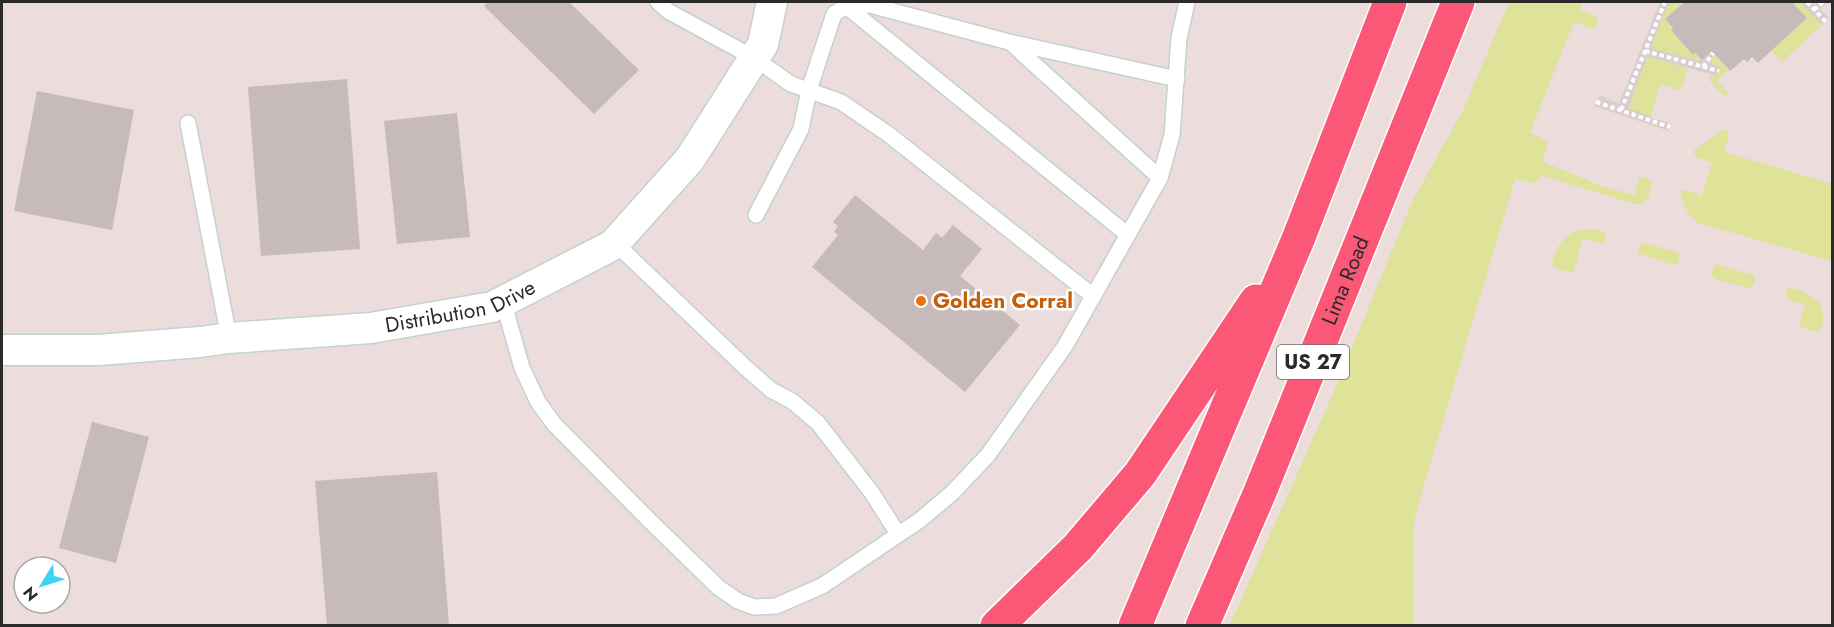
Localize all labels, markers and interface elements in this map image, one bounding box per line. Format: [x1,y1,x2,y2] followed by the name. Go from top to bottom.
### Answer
[1314,232,1377,329] street label: Lima Road
[383,272,541,340] street label: Distribution Drive
[933,286,1073,316] place label: Golden Corral
[914,294,928,308] marker: Golden Corral
[1277,345,1349,379] road number: US 27
[12,555,72,615] north arrow
[18,582,44,606] text: N

